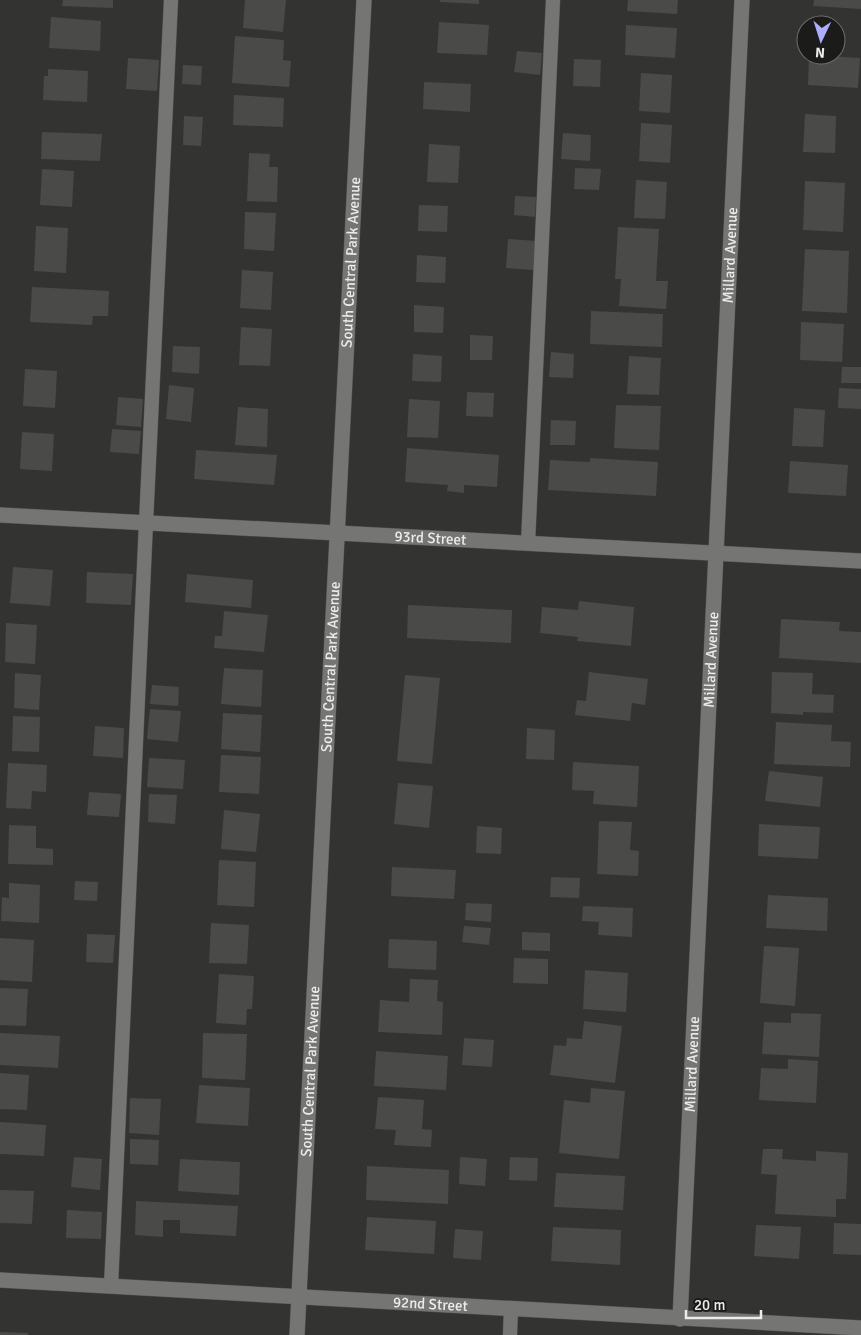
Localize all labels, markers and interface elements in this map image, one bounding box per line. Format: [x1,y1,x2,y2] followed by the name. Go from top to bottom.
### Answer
[796,15,846,65] north arrow
[815,44,826,61] text: N
[338,177,364,348] street label: South Central Park Avenue
[719,207,741,304] street label: Millard Avenue
[394,527,467,549] street label: 93rd Street
[317,581,344,753] street label: South Central Park Avenue
[700,611,722,708] street label: Millard Avenue
[297,986,324,1157] street label: South Central Park Avenue
[681,1016,703,1113] street label: Millard Avenue
[686,1288,761,1320] scale bar
[392,1293,468,1315] street label: 92nd Street
[694,1296,725,1314] text: 20 m

